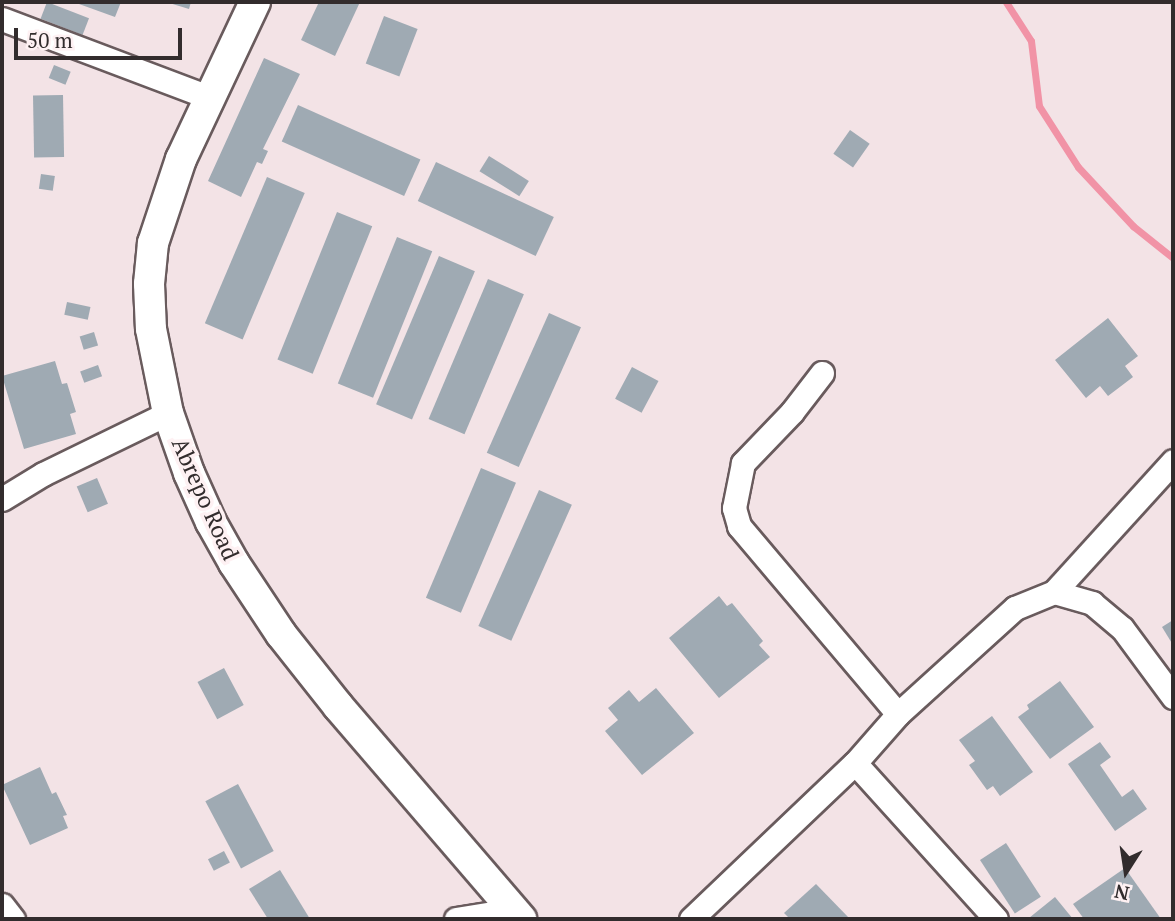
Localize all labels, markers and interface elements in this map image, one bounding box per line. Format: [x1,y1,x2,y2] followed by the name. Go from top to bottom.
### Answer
[18,14,186,58] scale bar
[27,26,73,54] text: 50 m
[166,433,244,565] street label: Abrepo Road
[1091,837,1161,907] north arrow
[1112,879,1131,907] text: N

